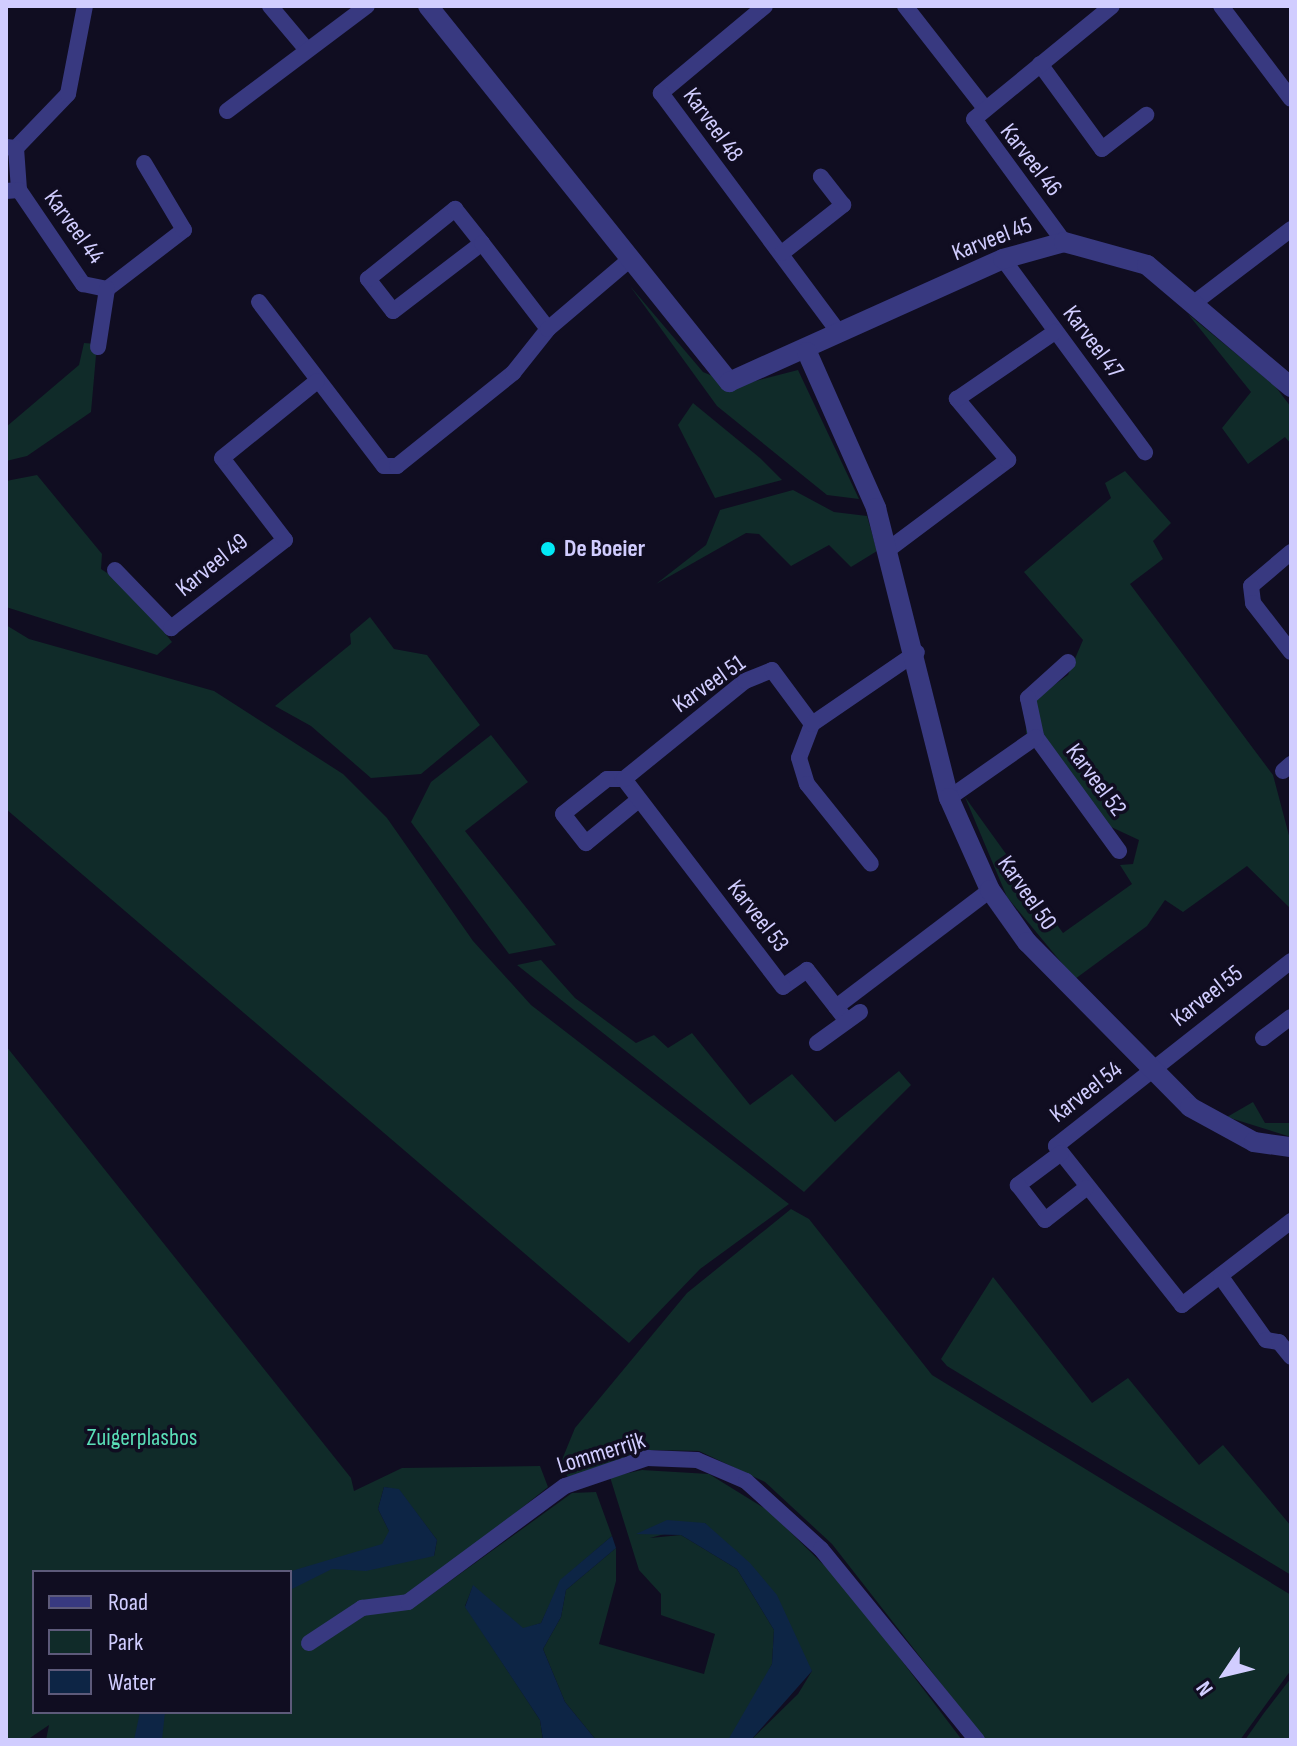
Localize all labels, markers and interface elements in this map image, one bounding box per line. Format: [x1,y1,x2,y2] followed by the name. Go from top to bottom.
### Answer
[677,82,749,168] street label: Karveel 48
[994,118,1068,202] street label: Karveel 46
[38,185,110,269] street label: Karveel 44
[948,211,1036,267] street label: Karveel 45
[1056,300,1130,384] street label: Karveel 47
[170,527,254,603] street label: Karveel 49
[564,535,645,563] place label: De Boeier
[539,540,557,558] marker: De Boeier
[667,649,751,719] street label: Karveel 51
[1059,738,1133,822] street label: Karveel 52
[991,850,1063,936] street label: Karveel 50
[721,874,795,958] street label: Karveel 53
[1165,959,1249,1033] street label: Karveel 55
[1044,1055,1128,1129] street label: Karveel 54
[87,1424,197,1452] park label: Zuigerplasbos
[553,1426,649,1480] street label: Lommerrijk
[32,1570,292,1714] legend
[108,1588,148,1617] text: Road
[108,1628,143,1657] text: Park
[1185,1634,1265,1714] north arrow
[108,1668,156,1697] text: Water
[1191,1675,1219,1701] text: N

